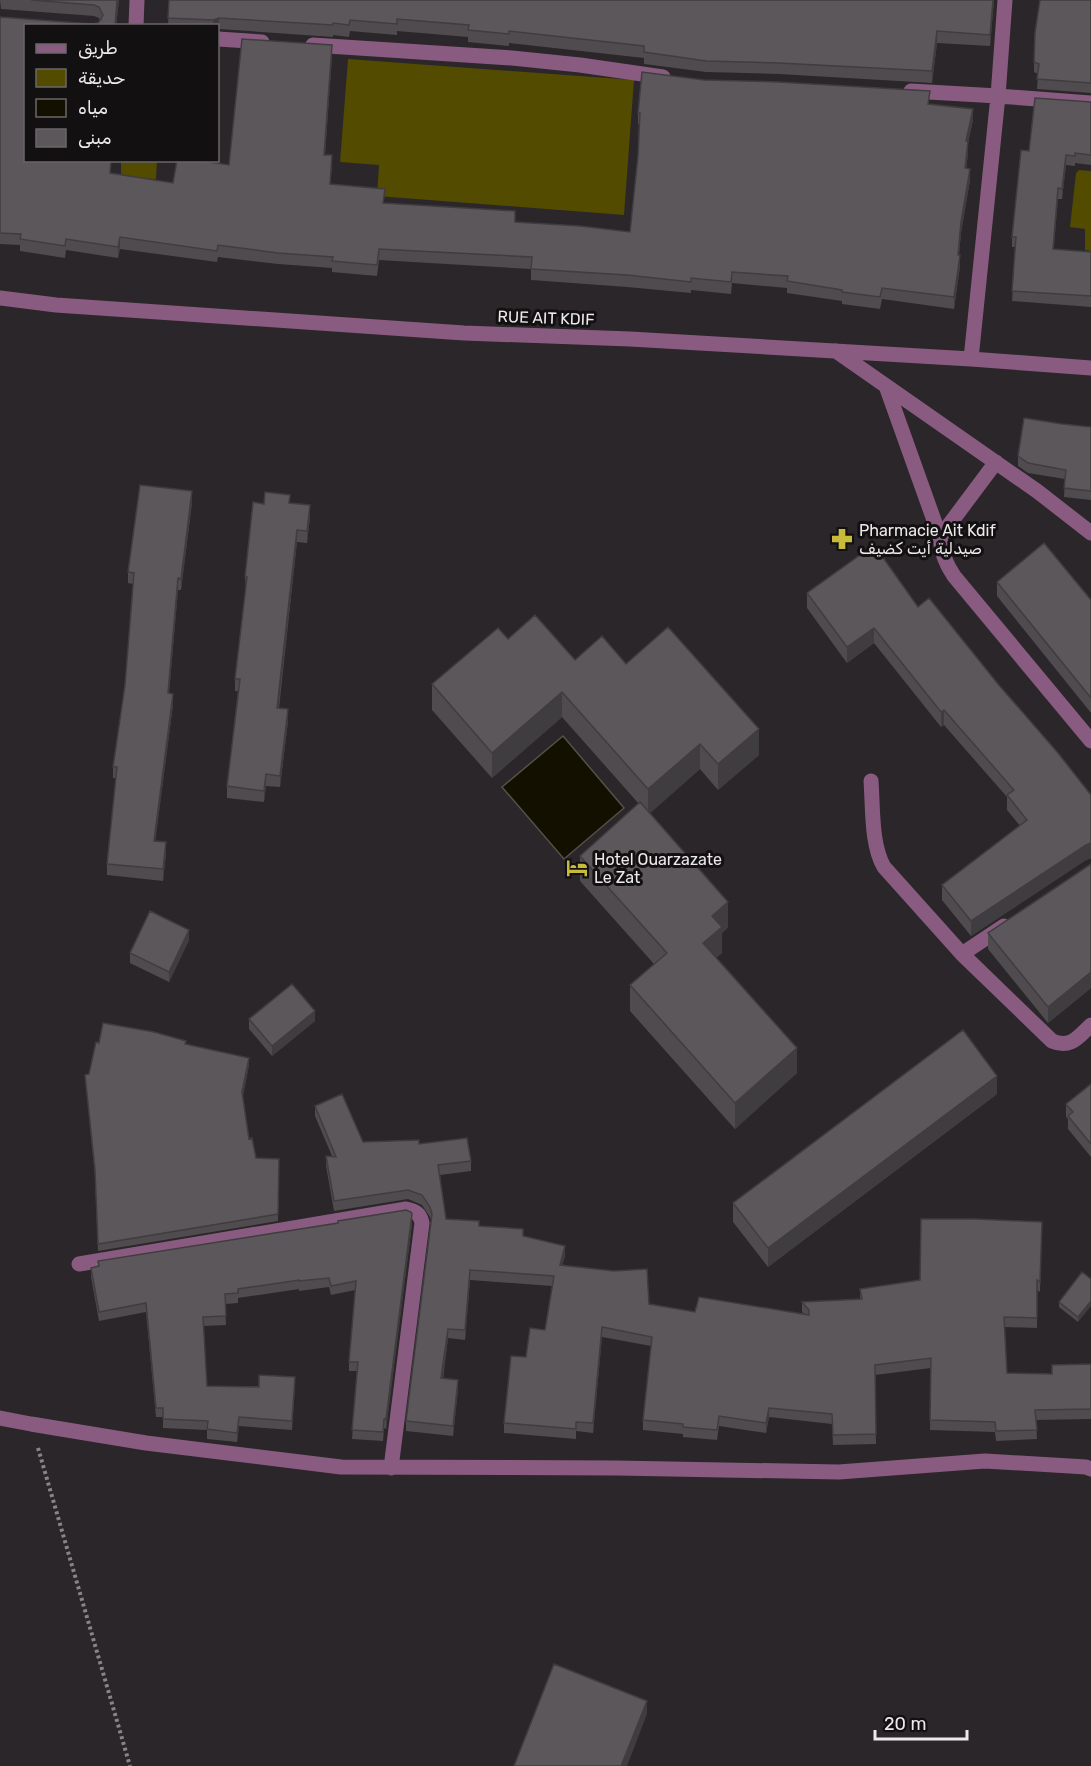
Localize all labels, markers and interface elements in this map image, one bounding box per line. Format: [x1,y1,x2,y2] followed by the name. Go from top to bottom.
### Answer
[24,24,219,162] legend
[78,37,118,59] text: طريق
[78,67,125,89] text: حديقة
[78,97,108,119] text: مياه
[78,127,112,149] text: مبنى
[497,307,595,329] street label: RUE AIT KDIF
[859,521,996,558] place label: Pharmacie Ait Kdif صيدلية أيت كضيف
[830,527,854,551] pharmacy icon: Pharmacie Ait Kdif صيدلية أيت كضيف
[594,850,722,887] place label: Hotel Ouarzazate Le Zat
[565,856,589,880] hotel icon: Hotel Ouarzazate Le Zat
[875,1703,966,1741] scale bar
[884,1713,926,1735] text: 20 m

